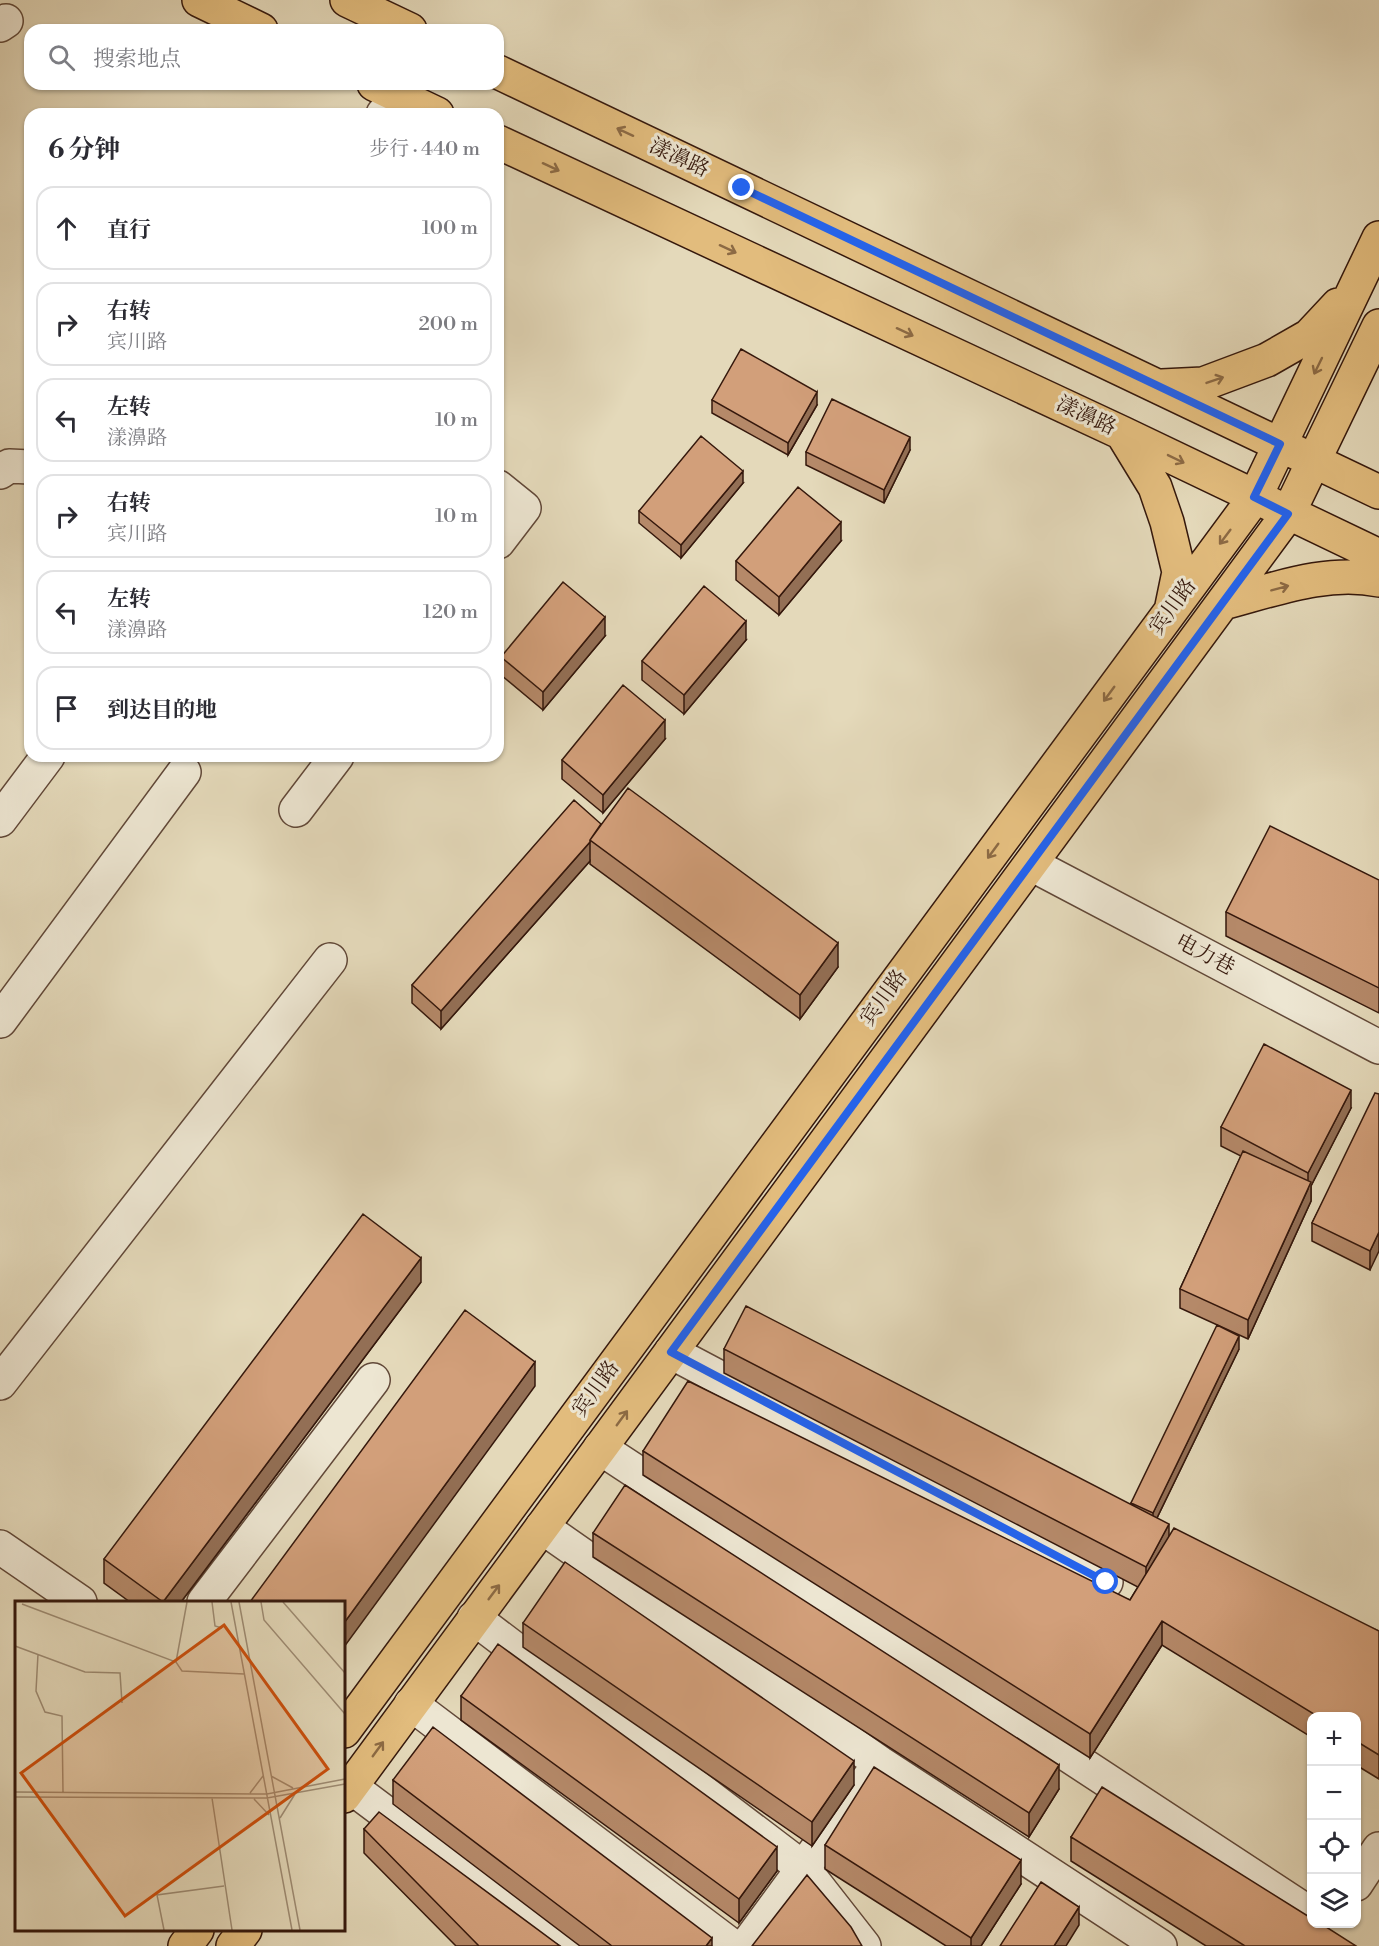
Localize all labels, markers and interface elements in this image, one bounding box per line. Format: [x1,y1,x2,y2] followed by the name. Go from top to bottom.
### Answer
[24,24,504,90] search box
[45,41,78,74] icon: search
[93,46,181,73] text: 搜索地点
[616,126,634,138] one-way arrow
[645,133,713,183] street label: 漾濞路
[48,134,121,166] text: 6 分钟
[369,137,480,162] text: 步行 · 440 m
[542,162,560,173] one-way arrow
[728,174,754,200] route end
[50,212,83,245] icon: ahead
[422,216,478,241] text: 100 m
[107,217,151,244] text: 直行
[718,244,736,256] one-way arrow
[107,298,151,325] text: 右转
[50,308,83,341] icon: right
[418,312,478,337] text: 200 m
[895,326,913,338] one-way arrow
[107,330,167,355] text: 宾川路
[1311,357,1323,375] one-way arrow
[1205,373,1223,384] one-way arrow
[1052,391,1120,441] street label: 漾濞路
[107,394,151,421] text: 左转
[50,404,83,437] icon: left
[435,408,478,433] text: 10 m
[107,426,167,451] text: 漾濞路
[1167,454,1185,465] one-way arrow
[107,490,151,517] text: 右转
[50,500,83,533] icon: right
[435,504,478,529] text: 10 m
[107,522,167,547] text: 宾川路
[1219,529,1231,545] one-way arrow
[1144,574,1202,640] street label: 宾川路
[1270,582,1289,594] one-way arrow
[107,586,151,613] text: 左转
[50,596,83,629] icon: left
[423,600,478,625] text: 120 m
[107,618,167,643] text: 漾濞路
[1103,686,1116,702] one-way arrow
[50,692,83,725] icon: arrive
[107,697,217,724] text: 到达目的地
[987,842,1000,858] one-way arrow
[1171,929,1239,981] street label: 电力巷
[855,965,913,1031] street label: 宾川路
[567,1356,625,1422] street label: 宾川路
[616,1411,628,1427] one-way arrow
[1092,1568,1118,1594] route start
[488,1585,500,1601] one-way arrow
[15,1601,345,1931] inset map
[1307,1712,1361,1928] map controls
[1307,1712,1361,1766] button: +
[372,1742,384,1758] one-way arrow
[1307,1766,1361,1820] button: −
[1307,1820,1361,1874] button: locate
[1307,1874,1361,1928] button: layers

